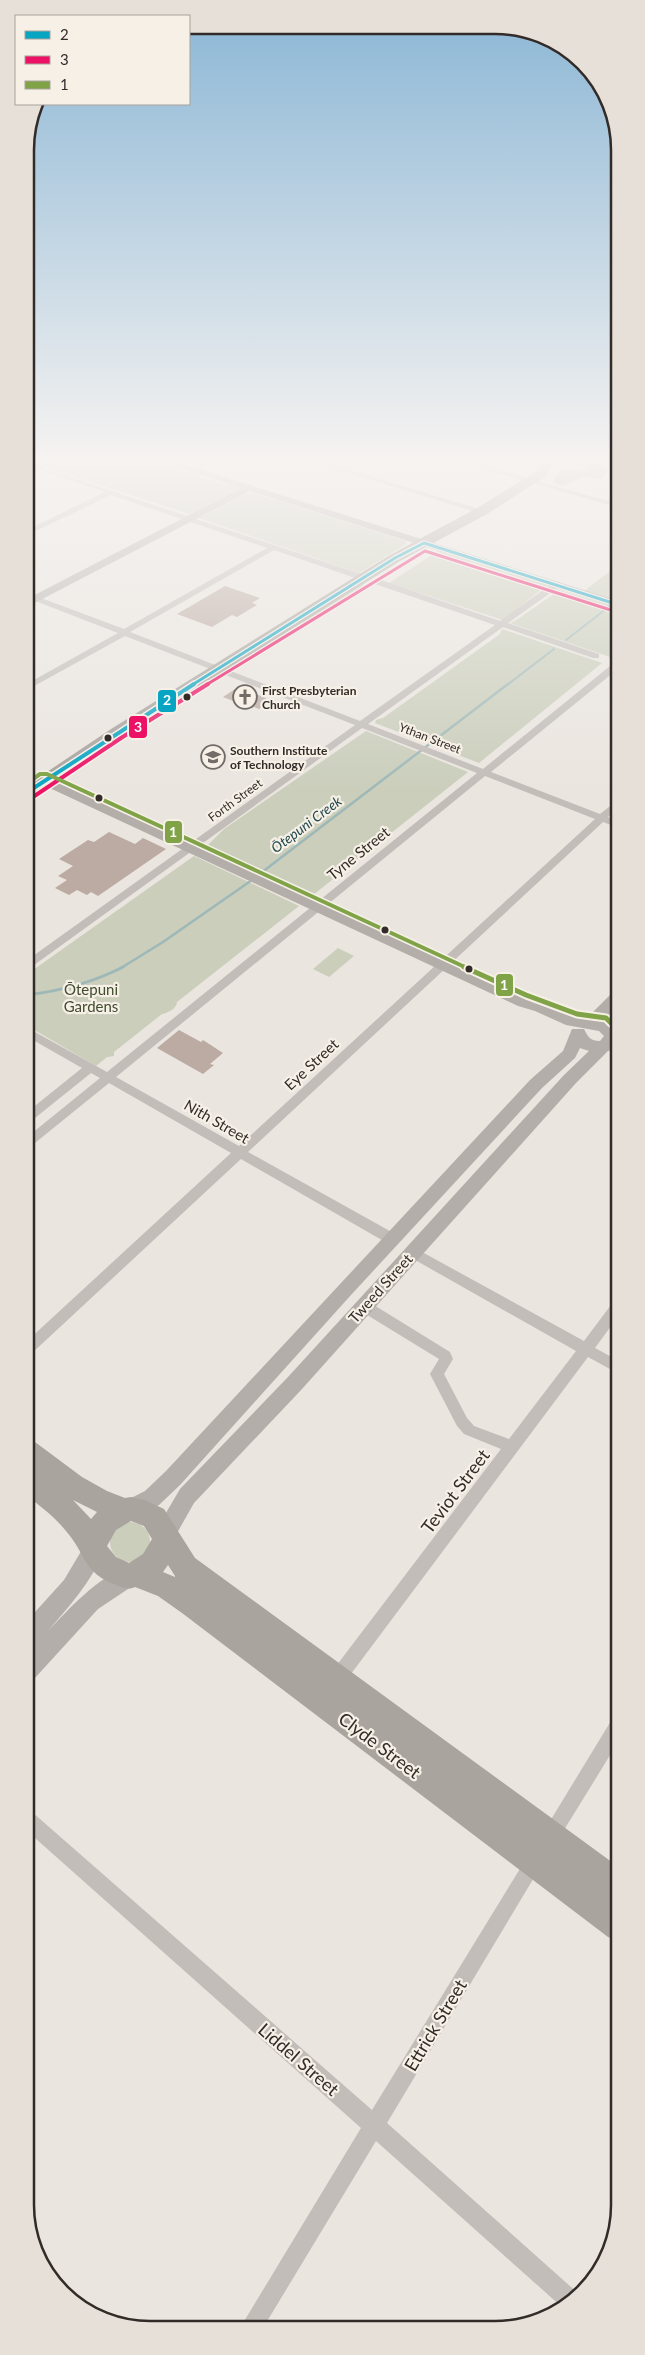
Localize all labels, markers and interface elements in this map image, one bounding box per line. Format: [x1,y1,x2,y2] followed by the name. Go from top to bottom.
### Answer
[15,15,190,105] legend
[60,25,69,43] text: 2
[60,50,69,68] text: 3
[60,75,69,93] text: 1
[262,683,357,712] place label: First Presbyterian Church
[232,684,258,710] church icon: First Presbyterian Church
[157,689,177,713] line badge: 2
[163,691,171,708] text: 2
[182,692,192,702] unlabelled marker
[128,715,148,739] line badge: 3
[134,718,142,735] text: 3
[397,719,464,757] street label: Ythan Street
[103,733,113,743] unlabelled marker
[230,743,328,772] place label: Southern Institute of Technology
[200,744,226,770] school or university icon: Southern Institute of Technology
[205,775,265,825] street label: Forth Street
[267,792,345,856] water label: Ōtepuni Creek
[94,793,104,803] unlabelled marker
[164,820,183,844] line badge: 1
[323,822,393,884] street label: Tyne Street
[169,823,177,840] text: 1
[380,925,390,935] unlabelled marker
[464,964,474,974] unlabelled marker
[495,973,514,997] line badge: 1
[500,976,508,993] text: 1
[64,980,118,1015] park label: Ōtepuni Gardens
[280,1034,342,1093] street label: Eye Street
[181,1095,253,1147] street label: Nith Street
[344,1249,416,1326] street label: Tweed Street
[416,1444,494,1537] street label: Teviot Street
[335,1707,426,1783] street label: Clyde Street
[399,1975,471,2075] street label: Ettrick Street
[254,2018,344,2100] street label: Liddel Street

